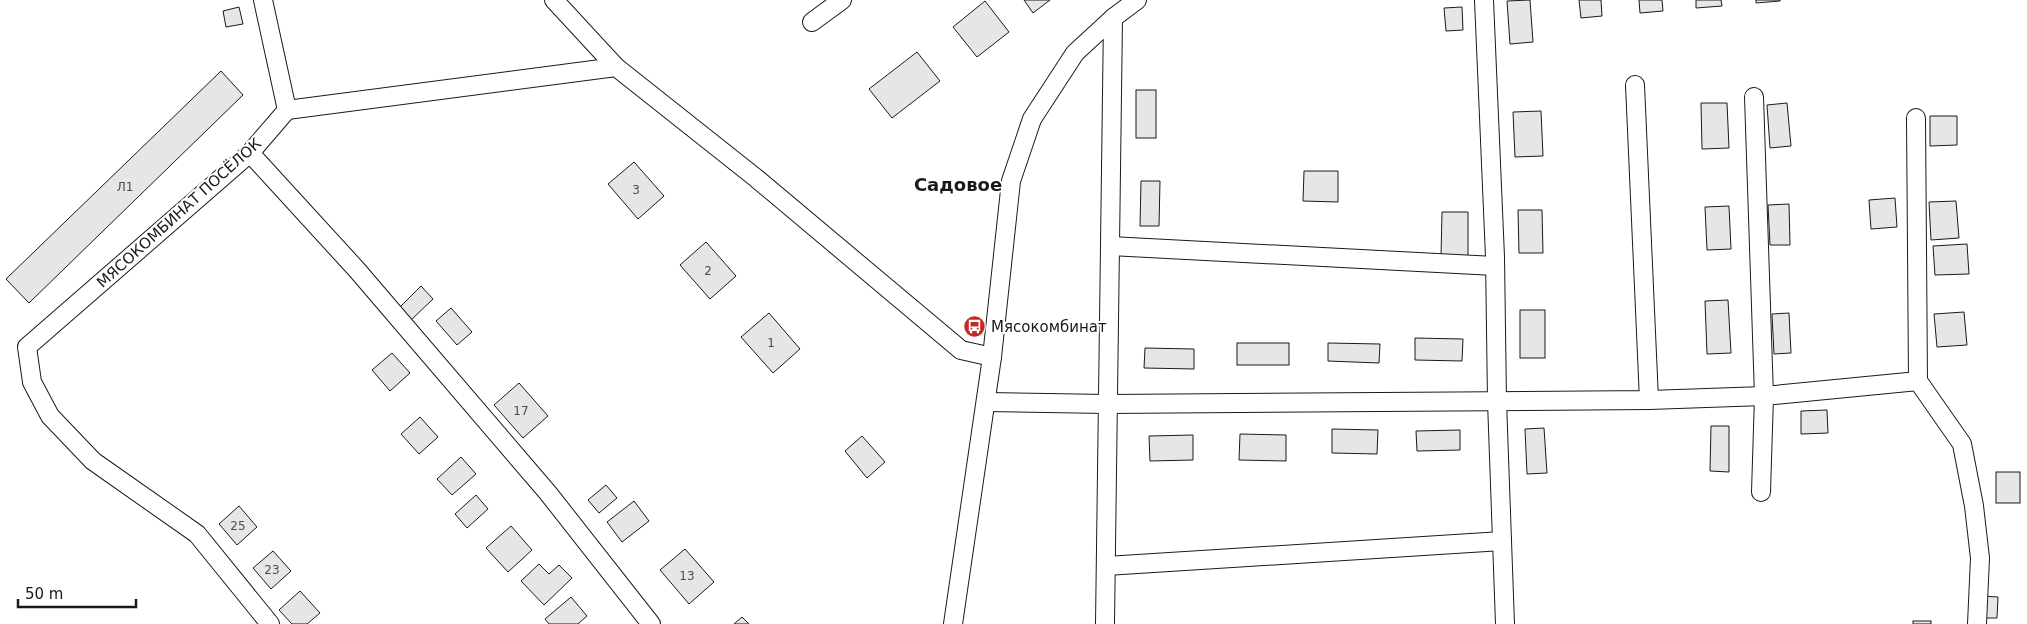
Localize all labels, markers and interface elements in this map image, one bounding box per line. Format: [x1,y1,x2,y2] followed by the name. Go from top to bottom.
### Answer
[92,133,265,292] street label: МЯСОКОМБИНАТ ПОСЁЛОК
[914,174,1002,195] district label: Садовое
[117,180,133,194] house number: Л1
[632,183,640,197] house number: 3
[704,264,712,278] house number: 2
[963,315,987,339] bus stop icon: Мясокомбинат
[991,318,1107,336] place label: Мясокомбинат
[767,336,775,350] house number: 1
[513,404,529,418] house number: 17
[230,519,246,533] house number: 25
[264,563,280,577] house number: 23
[679,569,695,583] house number: 13
[18,576,135,608] scale bar
[25,585,63,603] text: 50 m

